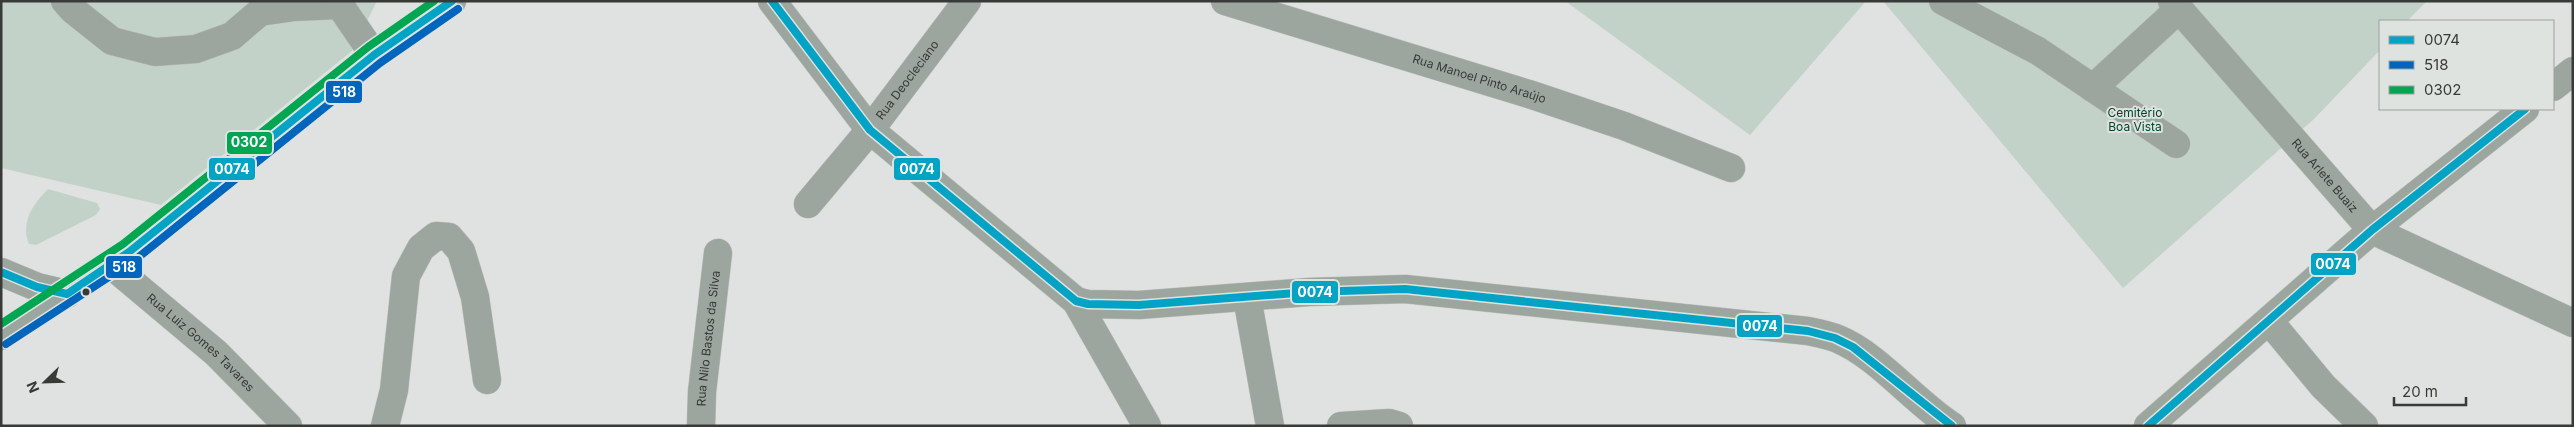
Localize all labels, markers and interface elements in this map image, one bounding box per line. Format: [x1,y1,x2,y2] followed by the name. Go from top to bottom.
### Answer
[2379,20,2554,110] legend
[2424,30,2460,49] text: 0074
[872,37,942,122] street label: Rua Deocleciano
[1411,51,1548,106] street label: Rua Manoel Pinto Araújo
[2424,55,2449,74] text: 518
[325,80,363,104] line badge: 518
[2424,80,2461,99] text: 0302
[332,83,356,100] text: 518
[2108,105,2162,134] park label: Cemitério Boa Vista
[226,131,273,155] line badge: 0302
[231,133,268,150] text: 0302
[2289,135,2361,215] street label: Rua Arlete Buaiz
[208,157,256,181] line badge: 0074
[893,157,941,181] line badge: 0074
[214,160,250,177] text: 0074
[899,160,935,177] text: 0074
[2310,252,2357,276] line badge: 0074
[105,255,143,279] line badge: 518
[2315,255,2351,272] text: 0074
[112,258,136,275] text: 518
[694,270,723,407] street label: Rua Nilo Bastos da Silva
[1291,280,1339,304] line badge: 0074
[1297,283,1333,300] text: 0074
[81,287,91,297] unlabelled marker
[144,290,258,395] street label: Rua Luiz Gomes Tavares
[1736,314,1783,338] line badge: 0074
[1742,317,1778,334] text: 0074
[20,357,70,407] north arrow
[2394,374,2466,406] scale bar
[23,379,42,396] text: N
[2402,382,2438,401] text: 20 m

